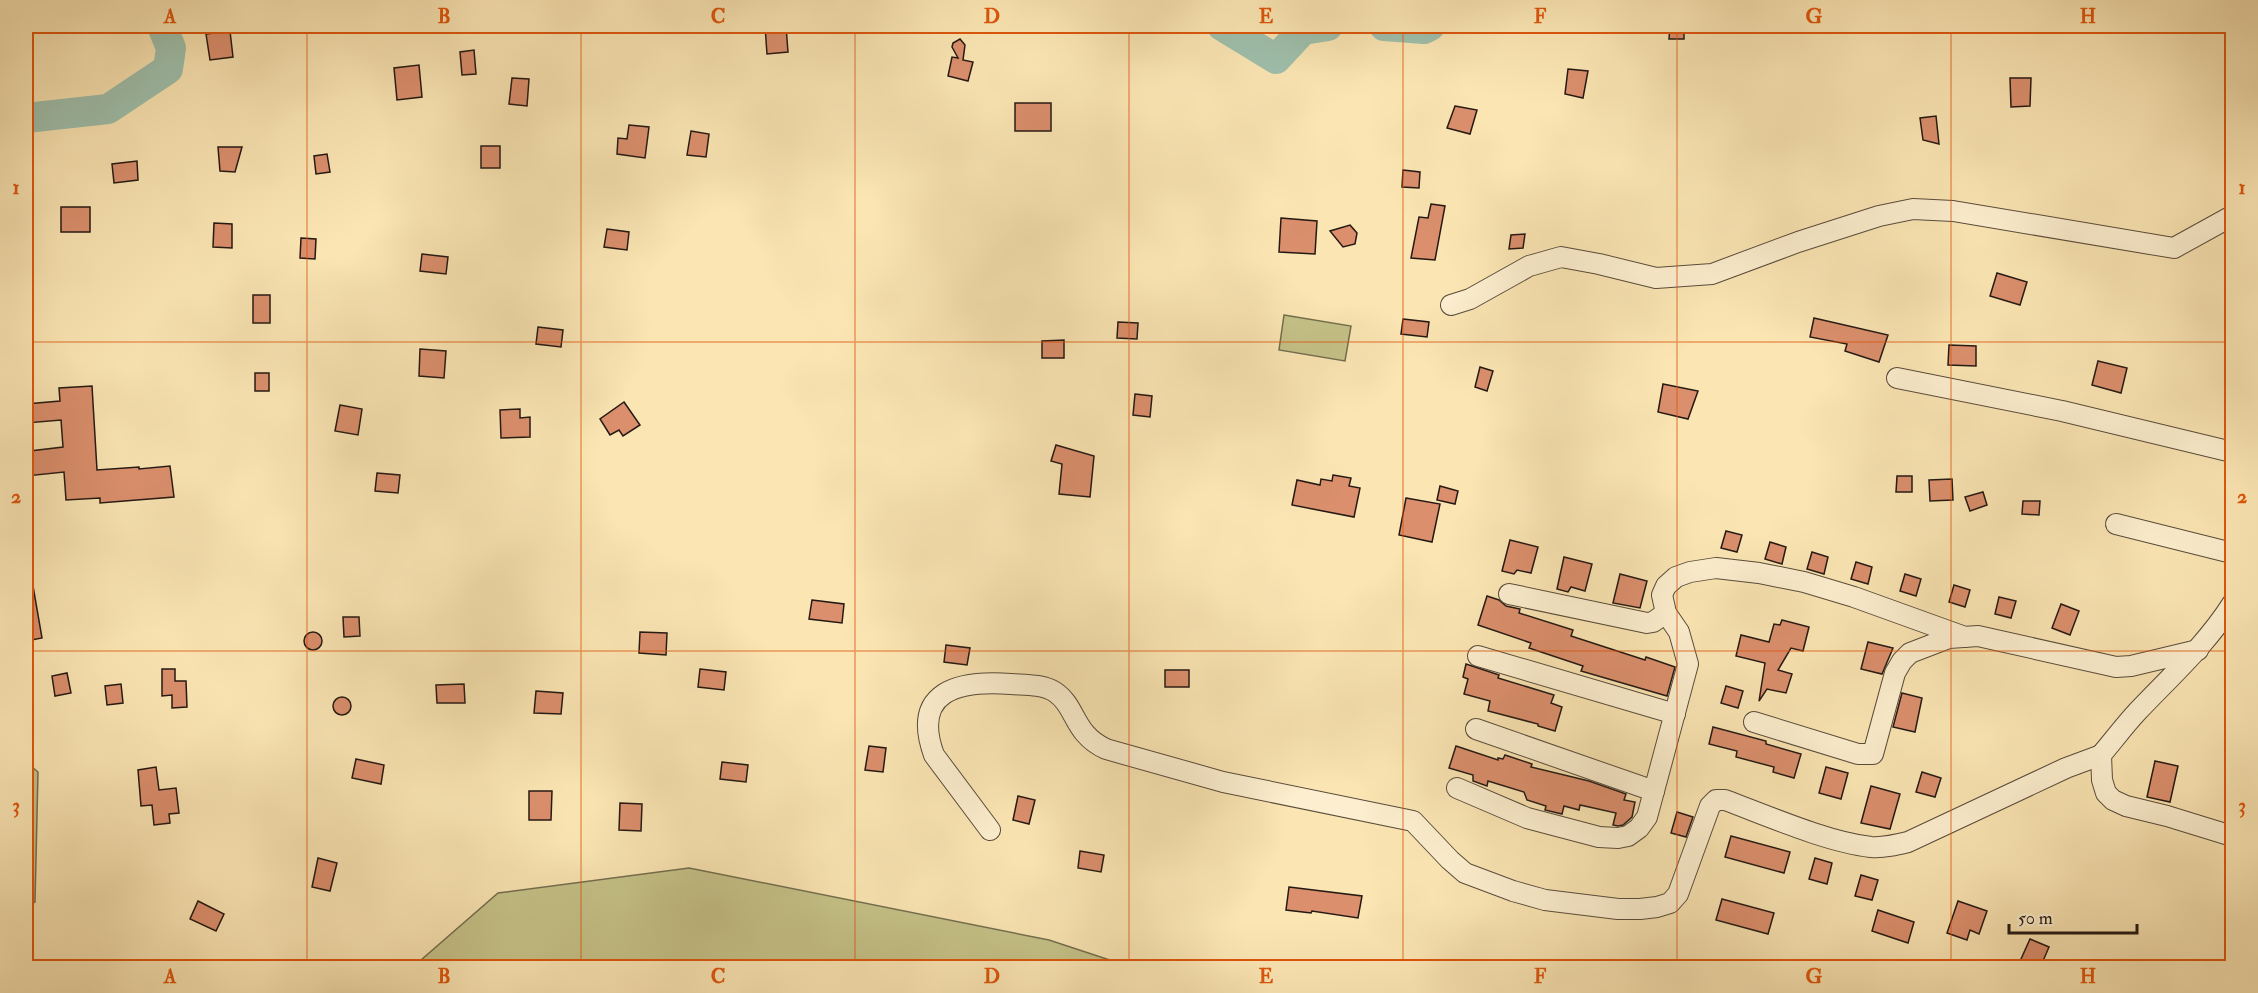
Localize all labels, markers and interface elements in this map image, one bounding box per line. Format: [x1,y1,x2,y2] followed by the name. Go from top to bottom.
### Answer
[163,4,177,29] text: A
[437,4,451,29] text: B
[711,4,725,29] text: C
[984,4,1000,29] text: D
[1259,4,1274,29] text: E
[1534,4,1547,29] text: F
[1806,4,1823,29] text: G
[2080,4,2096,29] text: H
[12,175,20,200] text: 1
[2238,175,2246,200] text: 1
[11,484,21,509] text: 2
[2237,484,2247,509] text: 2
[12,793,20,818] text: 3
[2238,793,2246,818] text: 3
[2009,897,2136,935] scale bar
[2018,907,2053,930] text: 50 m
[163,964,177,989] text: A
[437,964,451,989] text: B
[711,964,725,989] text: C
[984,964,1000,989] text: D
[1259,964,1274,989] text: E
[1534,964,1547,989] text: F
[1806,964,1823,989] text: G
[2080,964,2096,989] text: H

